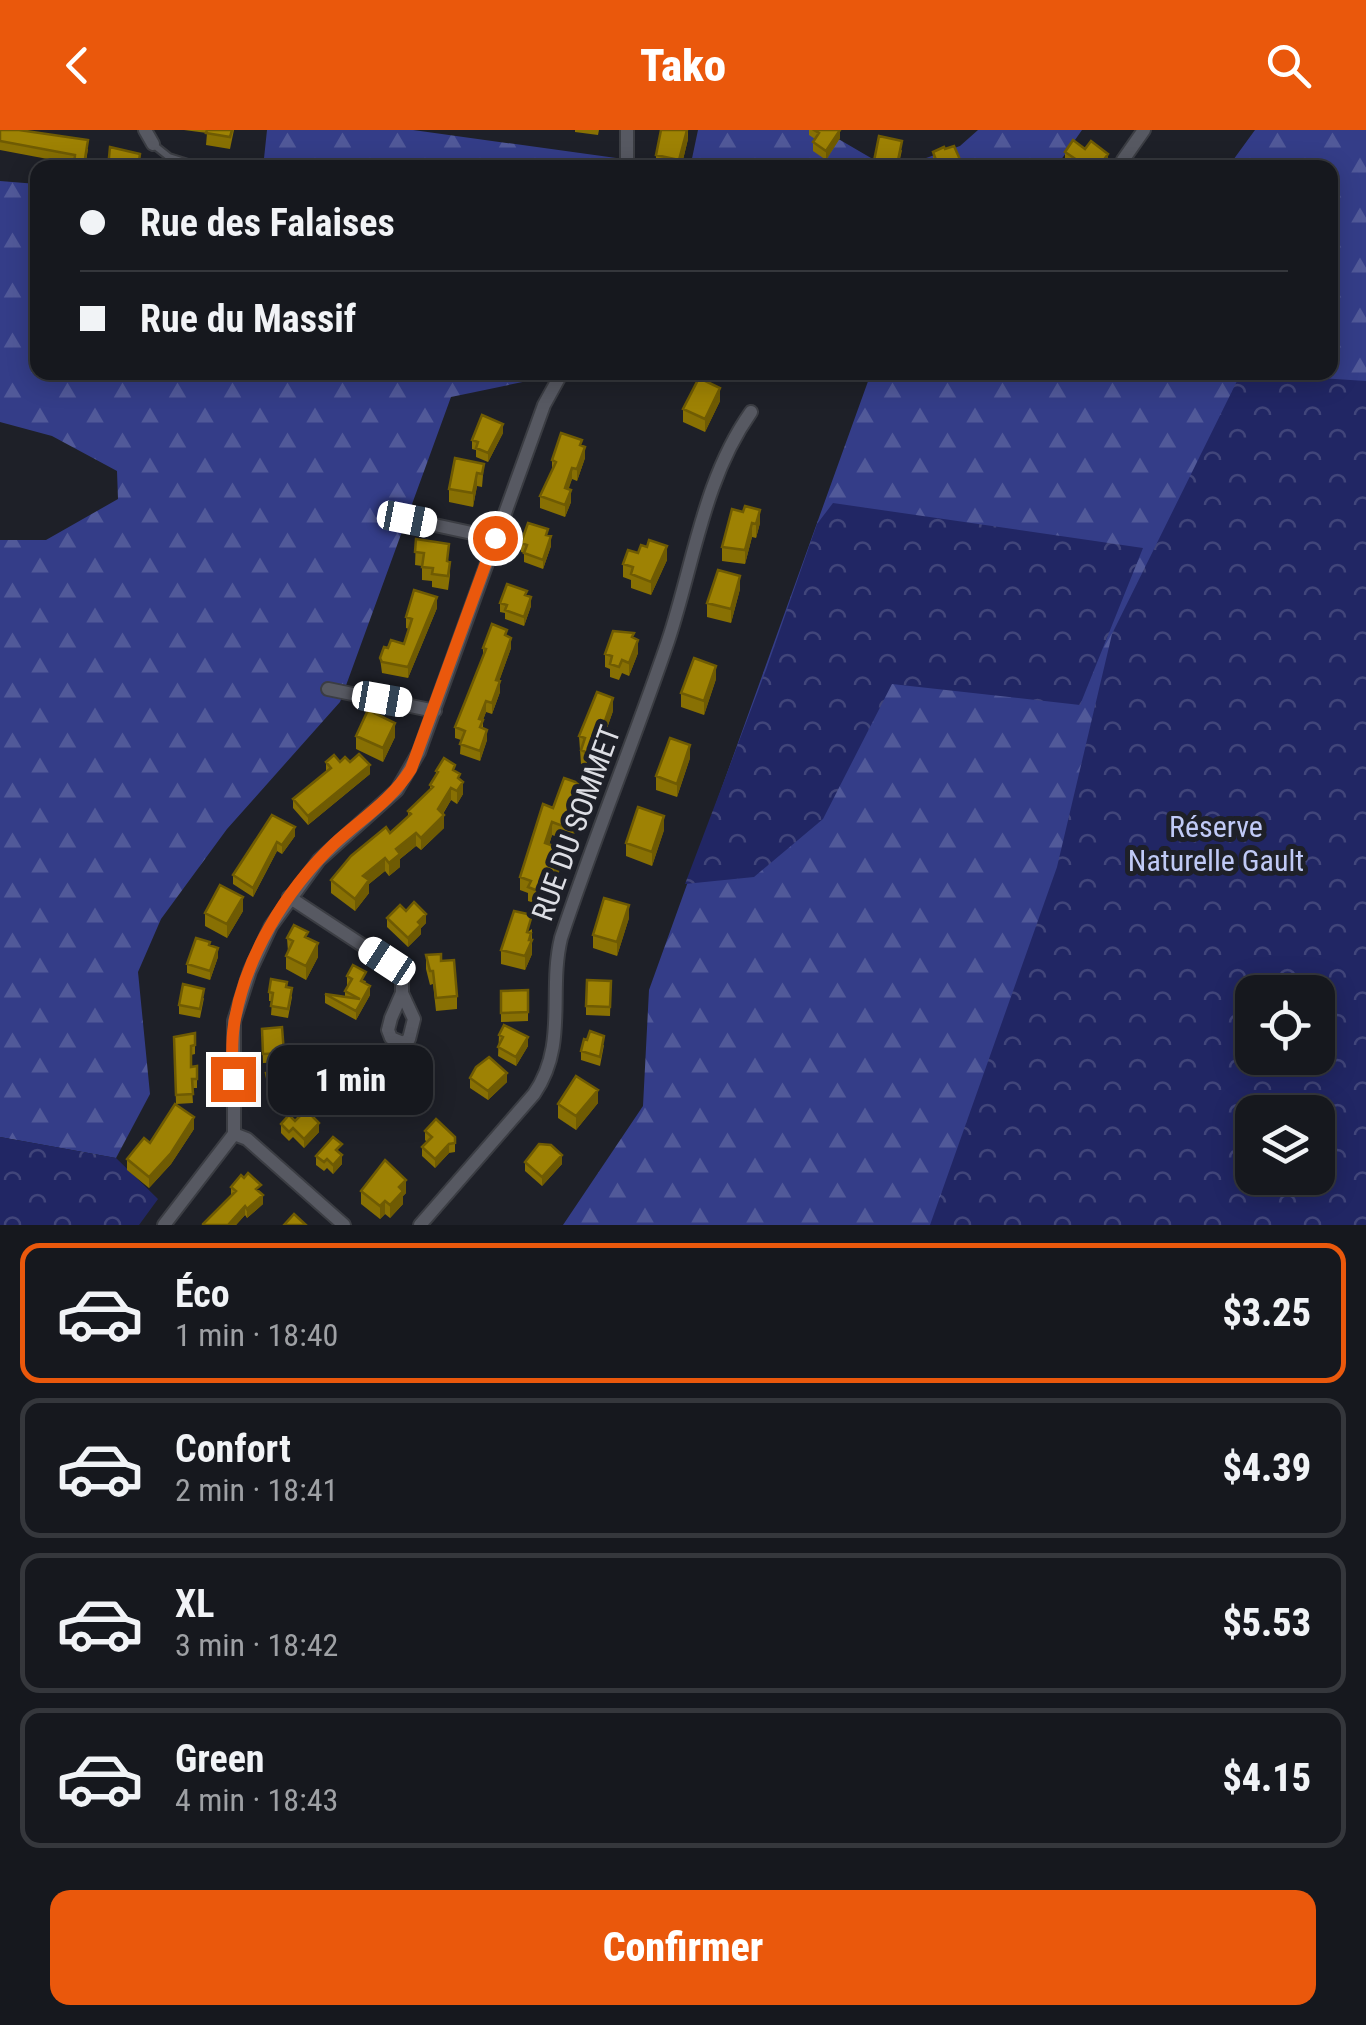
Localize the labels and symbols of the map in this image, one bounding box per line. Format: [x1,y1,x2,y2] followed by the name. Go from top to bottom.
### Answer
[375,499,439,539] car
[473,516,518,561] route start
[350,679,414,719] car
[524,721,628,925] street label: RUE DU SOMMET
[1128,809,1304,878] park label: Réserve Naturelle Gault
[354,932,420,990] car
[268,1044,433,1114] callout: 1 min
[211,1057,256,1102] route end

